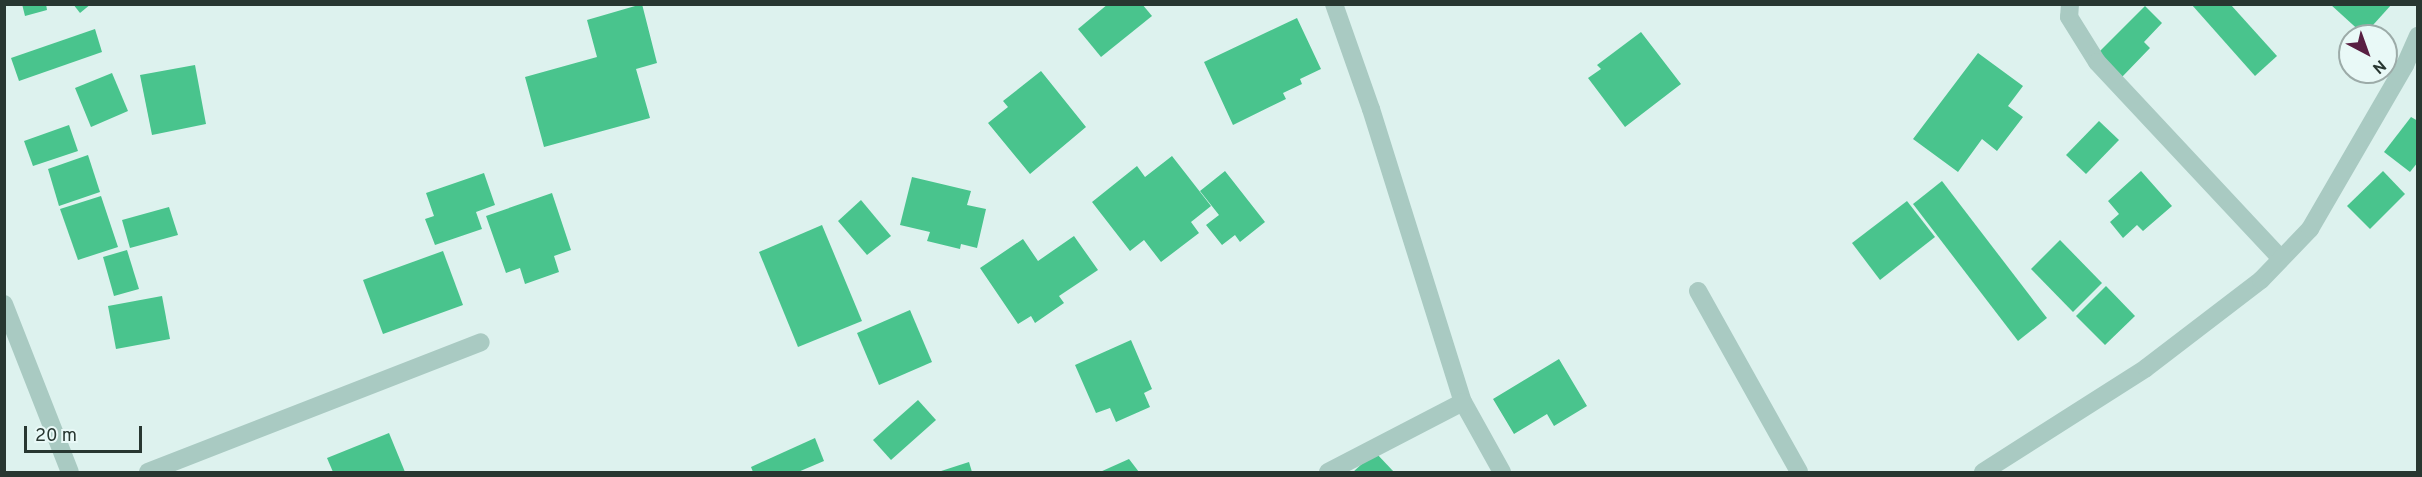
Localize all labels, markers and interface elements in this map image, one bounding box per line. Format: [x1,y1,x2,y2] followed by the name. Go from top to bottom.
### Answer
[2338,24,2398,84] north arrow
[2368,55,2389,77] text: N
[27,414,146,452] scale bar
[35,425,77,448] text: 20 m

